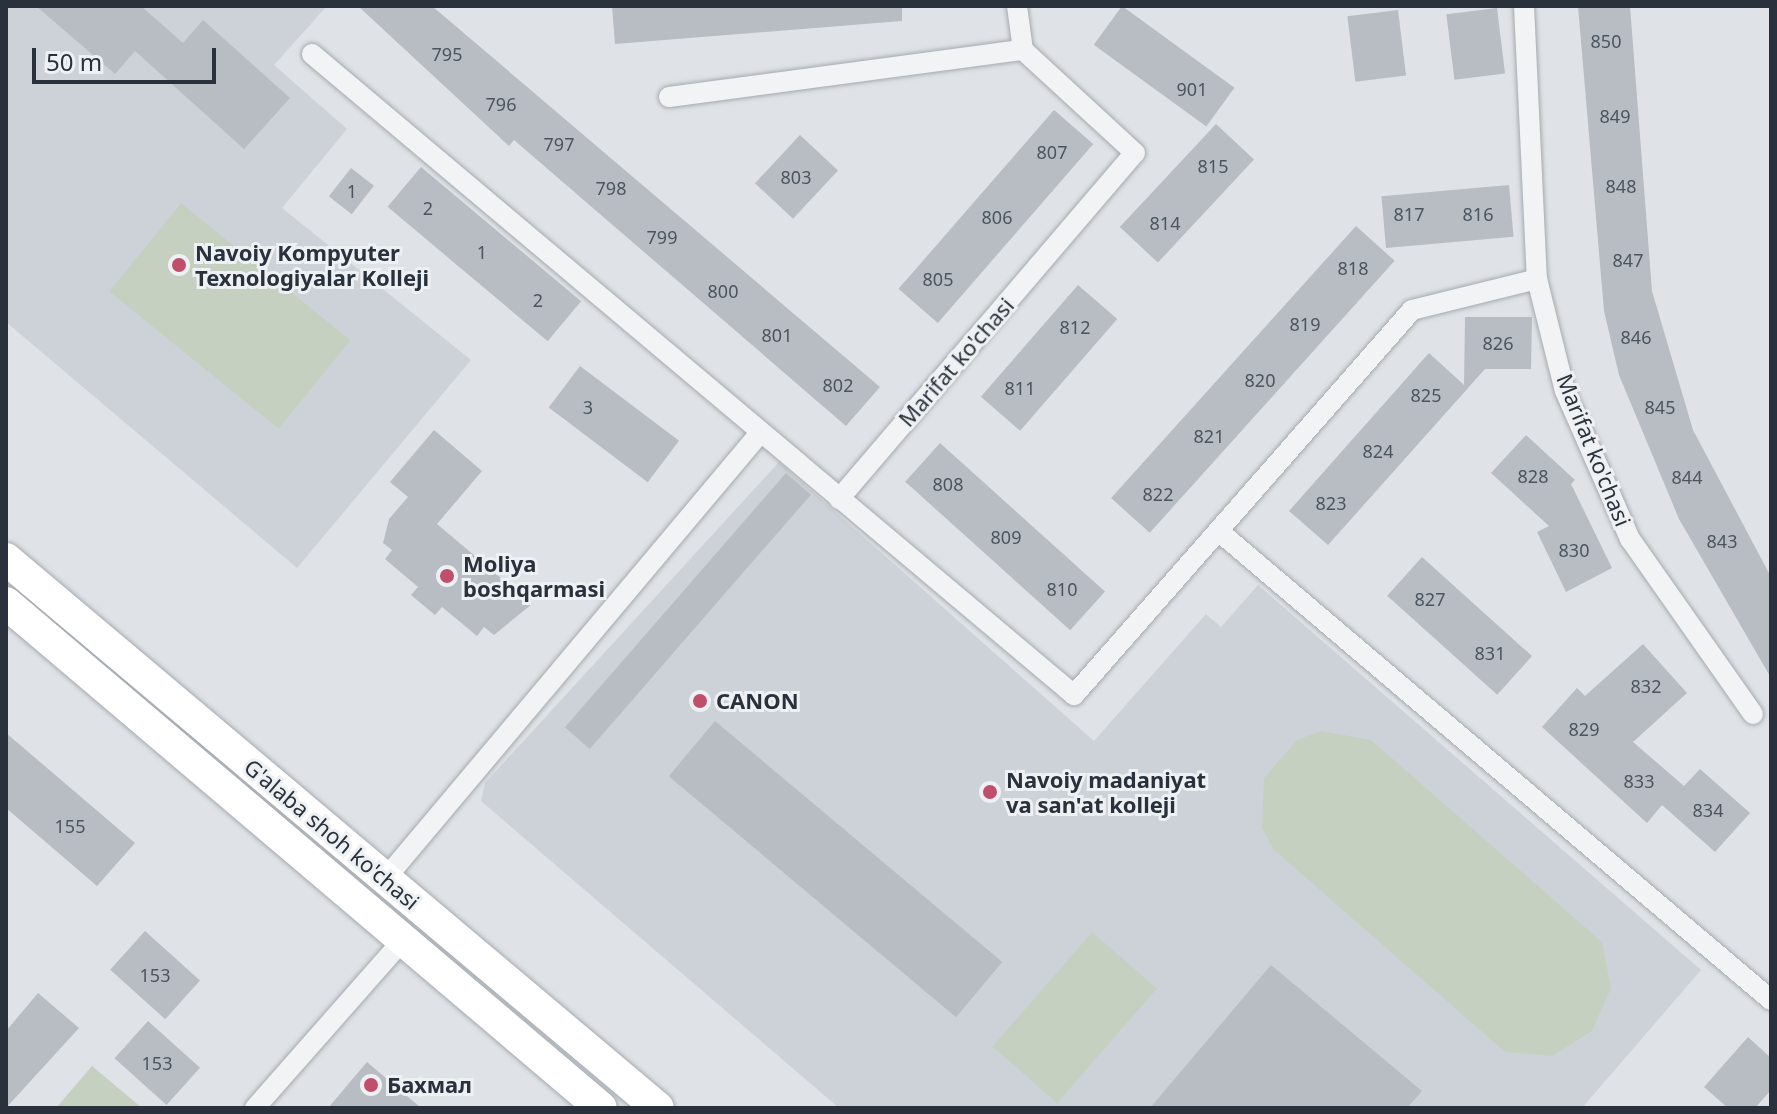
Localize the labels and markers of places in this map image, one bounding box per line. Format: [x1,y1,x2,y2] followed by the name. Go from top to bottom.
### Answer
[195,239,429,290] place label: Navoiy Kompyuter Texnologiyalar Kolleji
[170,256,188,274] marker: Navoiy Kompyuter Texnologiyalar Kolleji
[463,550,605,602] place label: Moliya boshqarmasi
[438,567,456,585] marker: Moliya boshqarmasi
[716,688,799,714] place label: CANON
[691,692,709,710] marker: CANON
[1006,766,1206,818] place label: Navoiy madaniyat va san'at kolleji
[981,783,999,801] marker: Navoiy madaniyat va san'at kolleji
[387,1072,472,1098] place label: Бахмал
[362,1076,380,1094] marker: Бахмал

